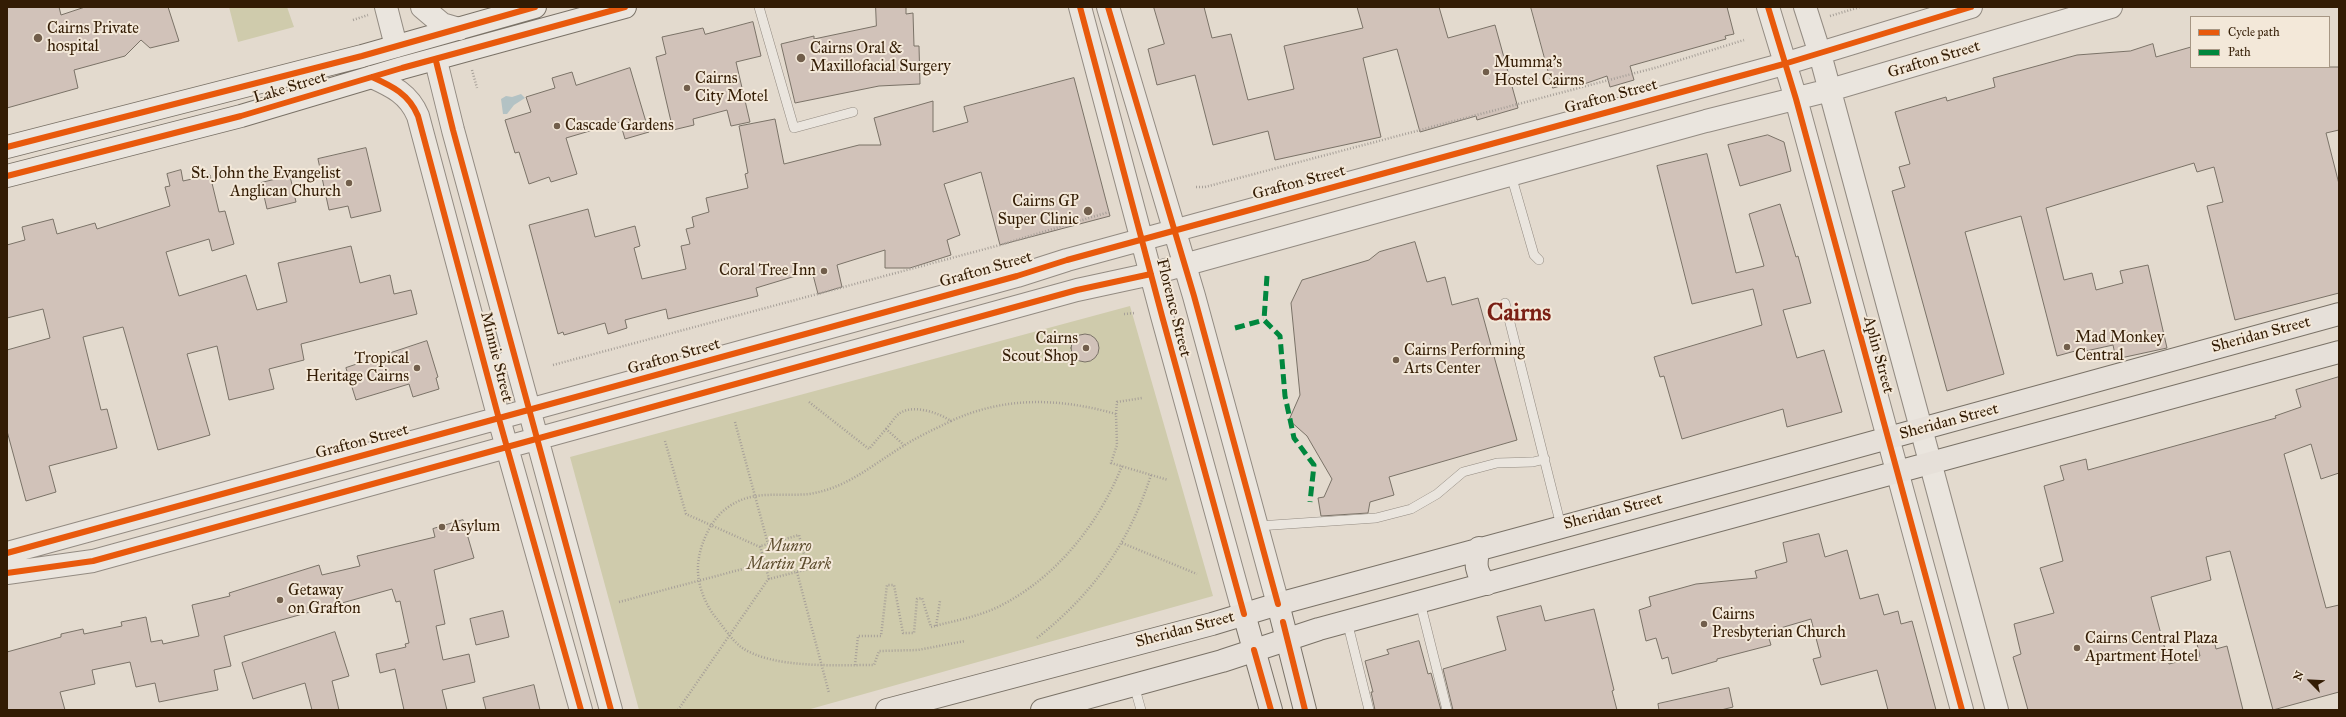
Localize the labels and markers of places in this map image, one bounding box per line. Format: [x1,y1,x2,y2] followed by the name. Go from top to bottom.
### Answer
[47,19,139,57] place label: Cairns Private hospital
[32,32,44,44] marker: Cairns Private hospital
[810,39,951,77] place label: Cairns Oral & Maxillofacial Surgery
[795,52,807,64] marker: Cairns Oral & Maxillofacial Surgery
[1494,53,1584,91] place label: Mumma's Hostel Cairns
[1481,67,1491,77] marker: Mumma's Hostel Cairns
[695,69,768,107] place label: Cairns City Motel
[682,83,692,93] marker: Cairns City Motel
[565,116,674,136] place label: Cascade Gardens
[552,121,562,131] marker: Cascade Gardens
[191,164,341,202] place label: St. John the Evangelist Anglican Church
[344,178,354,188] marker: St. John the Evangelist Anglican Church
[998,192,1079,230] place label: Cairns GP Super Clinic
[1082,205,1094,217] marker: Cairns GP Super Clinic
[719,261,816,281] place label: Coral Tree Inn
[819,266,829,276] marker: Coral Tree Inn
[2075,328,2164,366] place label: Mad Monkey Central
[1002,329,1078,367] place label: Cairns Scout Shop
[1404,341,1525,379] place label: Cairns Performing Arts Center
[2062,342,2072,352] marker: Mad Monkey Central
[1081,343,1091,353] marker: Cairns Scout Shop
[306,349,409,387] place label: Tropical Heritage Cairns
[1391,355,1401,365] marker: Cairns Performing Arts Center
[412,363,422,373] marker: Tropical Heritage Cairns
[450,517,500,537] place label: Asylum
[437,522,447,532] marker: Asylum
[288,581,361,619] place label: Getaway on Grafton
[275,595,285,605] marker: Getaway on Grafton
[1712,605,1846,643] place label: Cairns Presbyterian Church
[1699,619,1709,629] marker: Cairns Presbyterian Church
[2085,629,2218,667] place label: Cairns Central Plaza Apartment Hotel
[2072,643,2082,653] marker: Cairns Central Plaza Apartment Hotel

